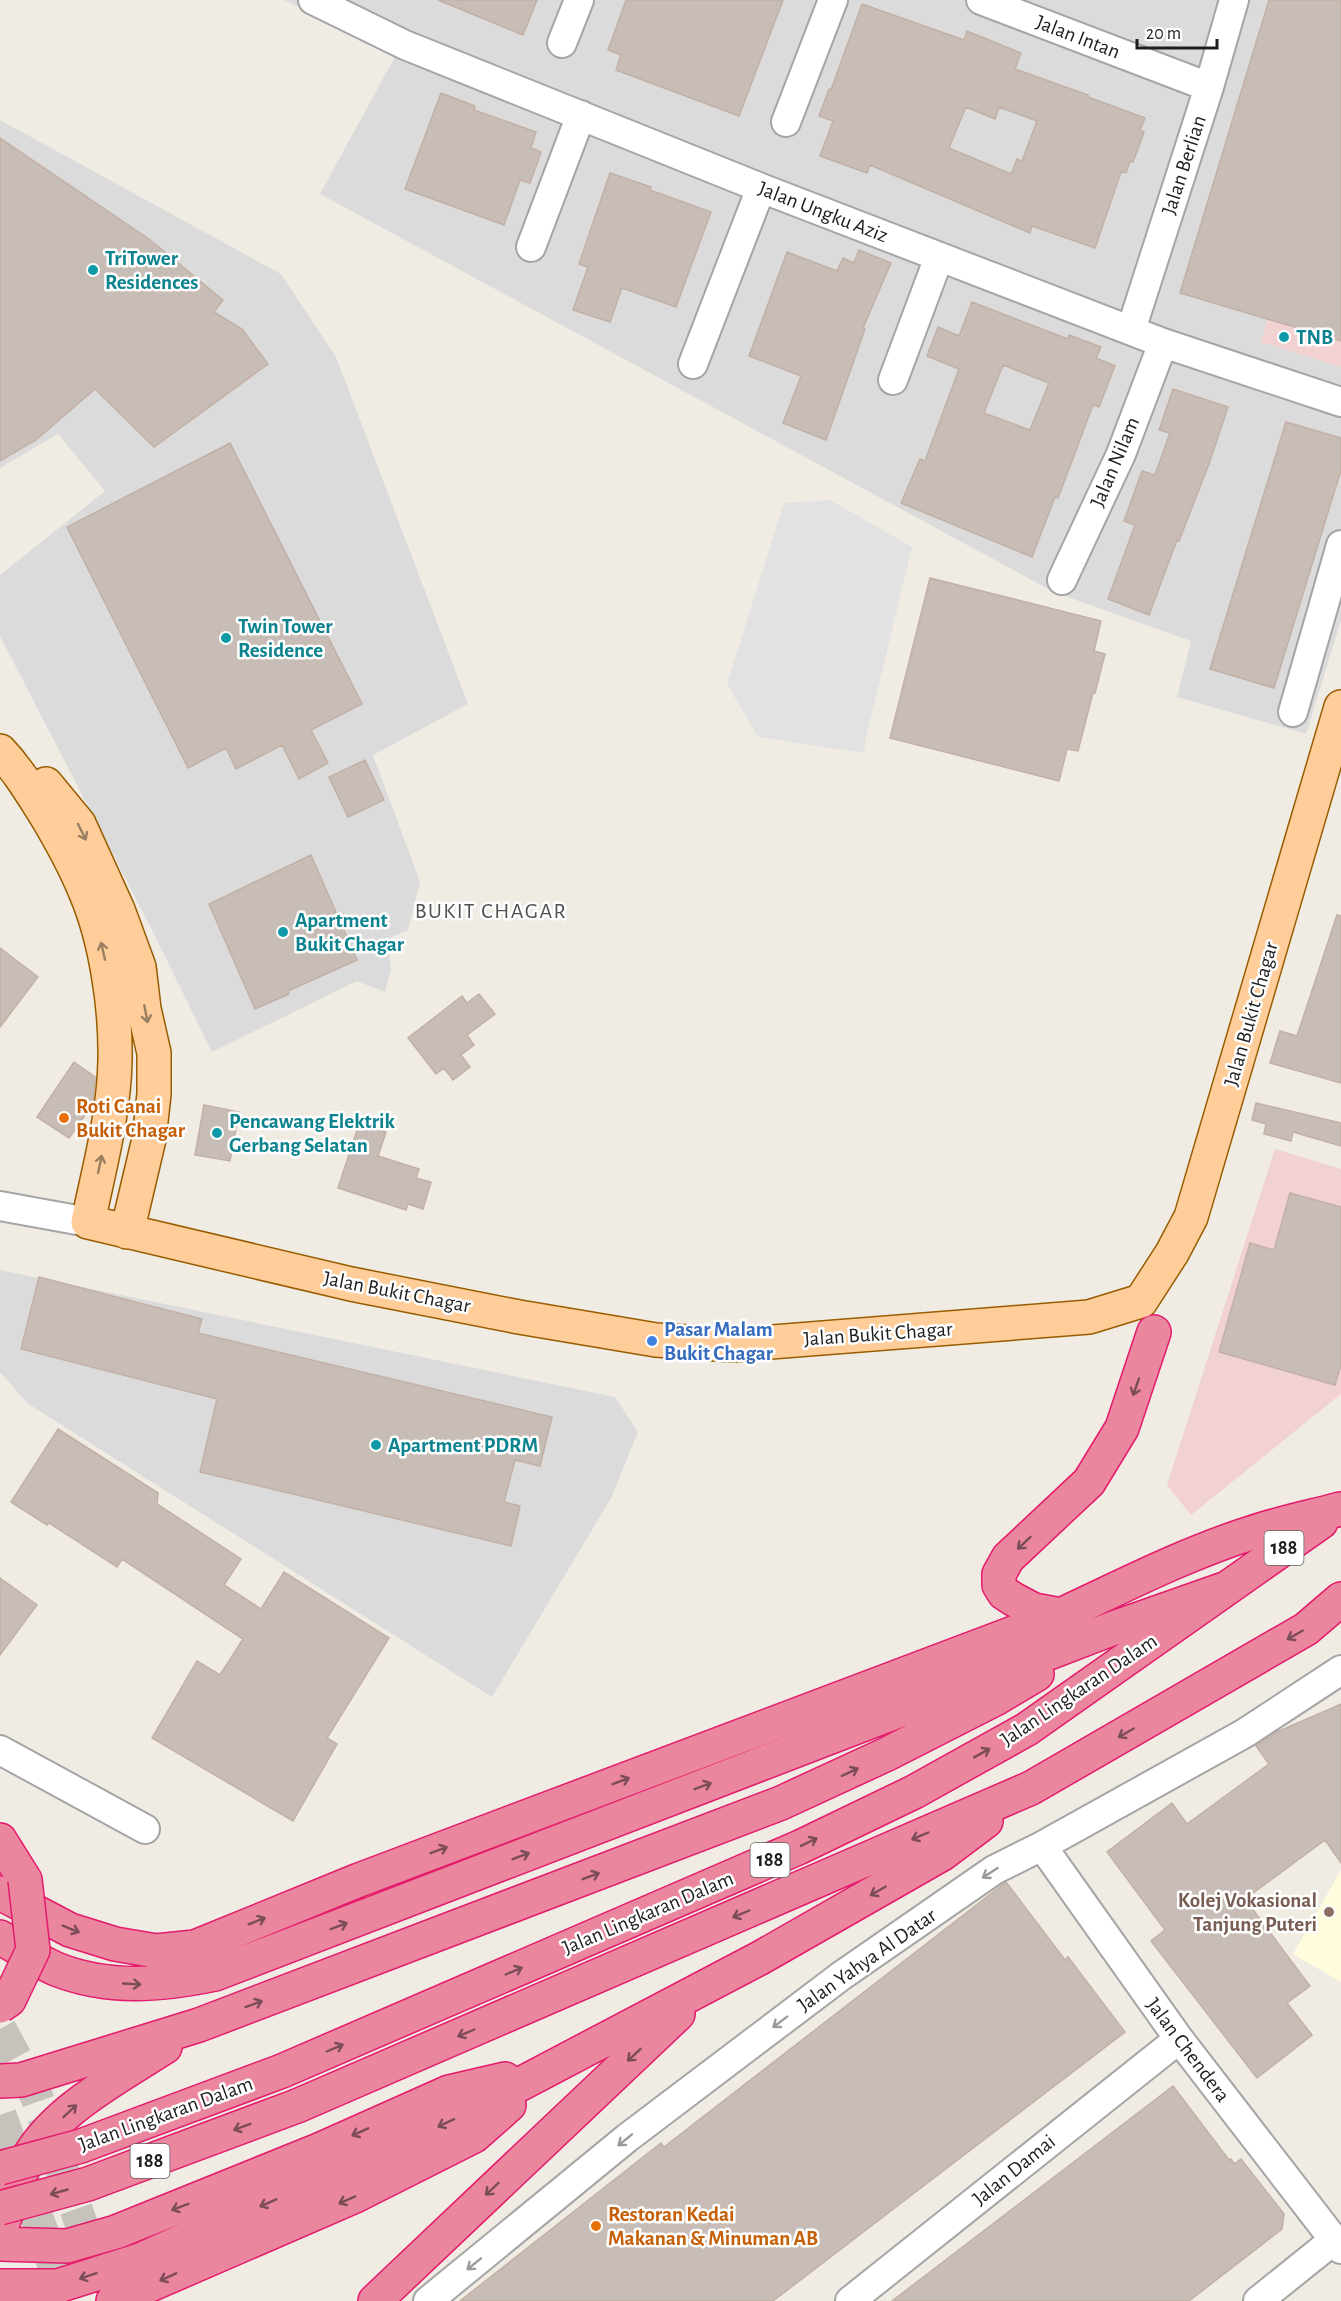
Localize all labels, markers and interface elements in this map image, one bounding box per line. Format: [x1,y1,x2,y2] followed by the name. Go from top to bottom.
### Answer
[1033,11,1123,63] street label: Jalan Intan
[1137,12,1216,50] scale bar
[1146,25,1181,43] text: 20 m
[1158,113,1210,217] street label: Jalan Berlian
[755,178,891,246] street label: Jalan Ungku Aziz
[105,248,198,293] place label: TriTower Residences
[86,263,100,277] marker: TriTower Residences
[1296,327,1333,348] place label: TNB
[1277,330,1291,344] marker: TNB
[1087,414,1143,510] street label: Jalan Nilam
[238,616,333,661] place label: Twin Tower Residence
[219,631,233,645] marker: Twin Tower Residence
[76,822,88,840] one-way arrow
[415,900,567,922] district label: BUKIT CHAGAR
[295,910,405,955] place label: Apartment Bukit Chagar
[276,925,290,939] marker: Apartment Bukit Chagar
[1220,939,1282,1089] street label: Jalan Bukit Chagar
[96,941,108,960] one-way arrow
[141,1004,152,1024] one-way arrow
[76,1096,186,1141] place label: Roti Canai Bukit Chagar
[57,1111,71,1125] marker: Roti Canai Bukit Chagar
[229,1111,395,1156] place label: Pencawang Elektrik Gerbang Selatan
[210,1126,224,1140] marker: Pencawang Elektrik Gerbang Selatan
[94,1155,106,1174] one-way arrow
[322,1267,473,1317] street label: Jalan Bukit Chagar
[803,1318,953,1350] street label: Jalan Bukit Chagar
[664,1319,774,1364] place label: Pasar Malam Bukit Chagar
[645,1334,659,1348] marker: Pasar Malam Bukit Chagar
[1129,1377,1140,1396] one-way arrow
[388,1435,538,1456] place label: Apartment PDRM
[369,1438,383,1452] marker: Apartment PDRM
[1264,1531,1304,1565] road number: 188
[1017,1536,1032,1550] one-way arrow
[1287,1629,1304,1641] one-way arrow
[997,1630,1161,1750] street label: Jalan Lingkaran Dalam
[1118,1727,1135,1739] one-way arrow
[973,1747,990,1759] one-way arrow
[840,1765,858,1777] one-way arrow
[612,1775,630,1786] one-way arrow
[693,1780,711,1791] one-way arrow
[911,1831,929,1842] one-way arrow
[799,1836,817,1848] one-way arrow
[750,1843,790,1877] road number: 188
[429,1844,448,1855] one-way arrow
[511,1850,529,1861] one-way arrow
[982,1867,999,1880] one-way arrow
[559,1868,737,1958] street label: Jalan Lingkaran Dalam
[581,1870,600,1881] one-way arrow
[870,1885,887,1897] one-way arrow
[1178,1890,1317,1935] place label: Kolej Vokasional Tanjung Puteri
[794,1904,940,2016] street label: Jalan Yahya Al Datar
[1322,1905,1336,1919] marker: Kolej Vokasional Tanjung Puteri
[732,1909,750,1920] one-way arrow
[248,1915,266,1926] one-way arrow
[329,1920,347,1931] one-way arrow
[61,1924,79,1935] one-way arrow
[505,1964,523,1976] one-way arrow
[122,1978,142,1989] one-way arrow
[1142,1994,1234,2106] street label: Jalan Chendera
[244,1998,263,2009] one-way arrow
[772,2016,788,2029] one-way arrow
[457,2028,475,2040] one-way arrow
[326,2042,344,2053] one-way arrow
[627,2048,642,2062] one-way arrow
[76,2073,256,2155] street label: Jalan Lingkaran Dalam
[62,2104,77,2118] one-way arrow
[437,2117,455,2129] one-way arrow
[234,2122,252,2133] one-way arrow
[351,2127,369,2138] one-way arrow
[969,2131,1059,2209] street label: Jalan Damai
[617,2134,633,2147] one-way arrow
[130,2144,170,2178] road number: 188
[485,2182,500,2196] one-way arrow
[50,2187,69,2198] one-way arrow
[338,2195,356,2206] one-way arrow
[259,2198,277,2209] one-way arrow
[171,2202,190,2213] one-way arrow
[608,2204,818,2249] place label: Restoran Kedai Makanan & Minuman AB
[589,2219,603,2233] marker: Restoran Kedai Makanan & Minuman AB
[466,2257,482,2270] one-way arrow
[79,2272,98,2283] one-way arrow
[159,2272,178,2283] one-way arrow

